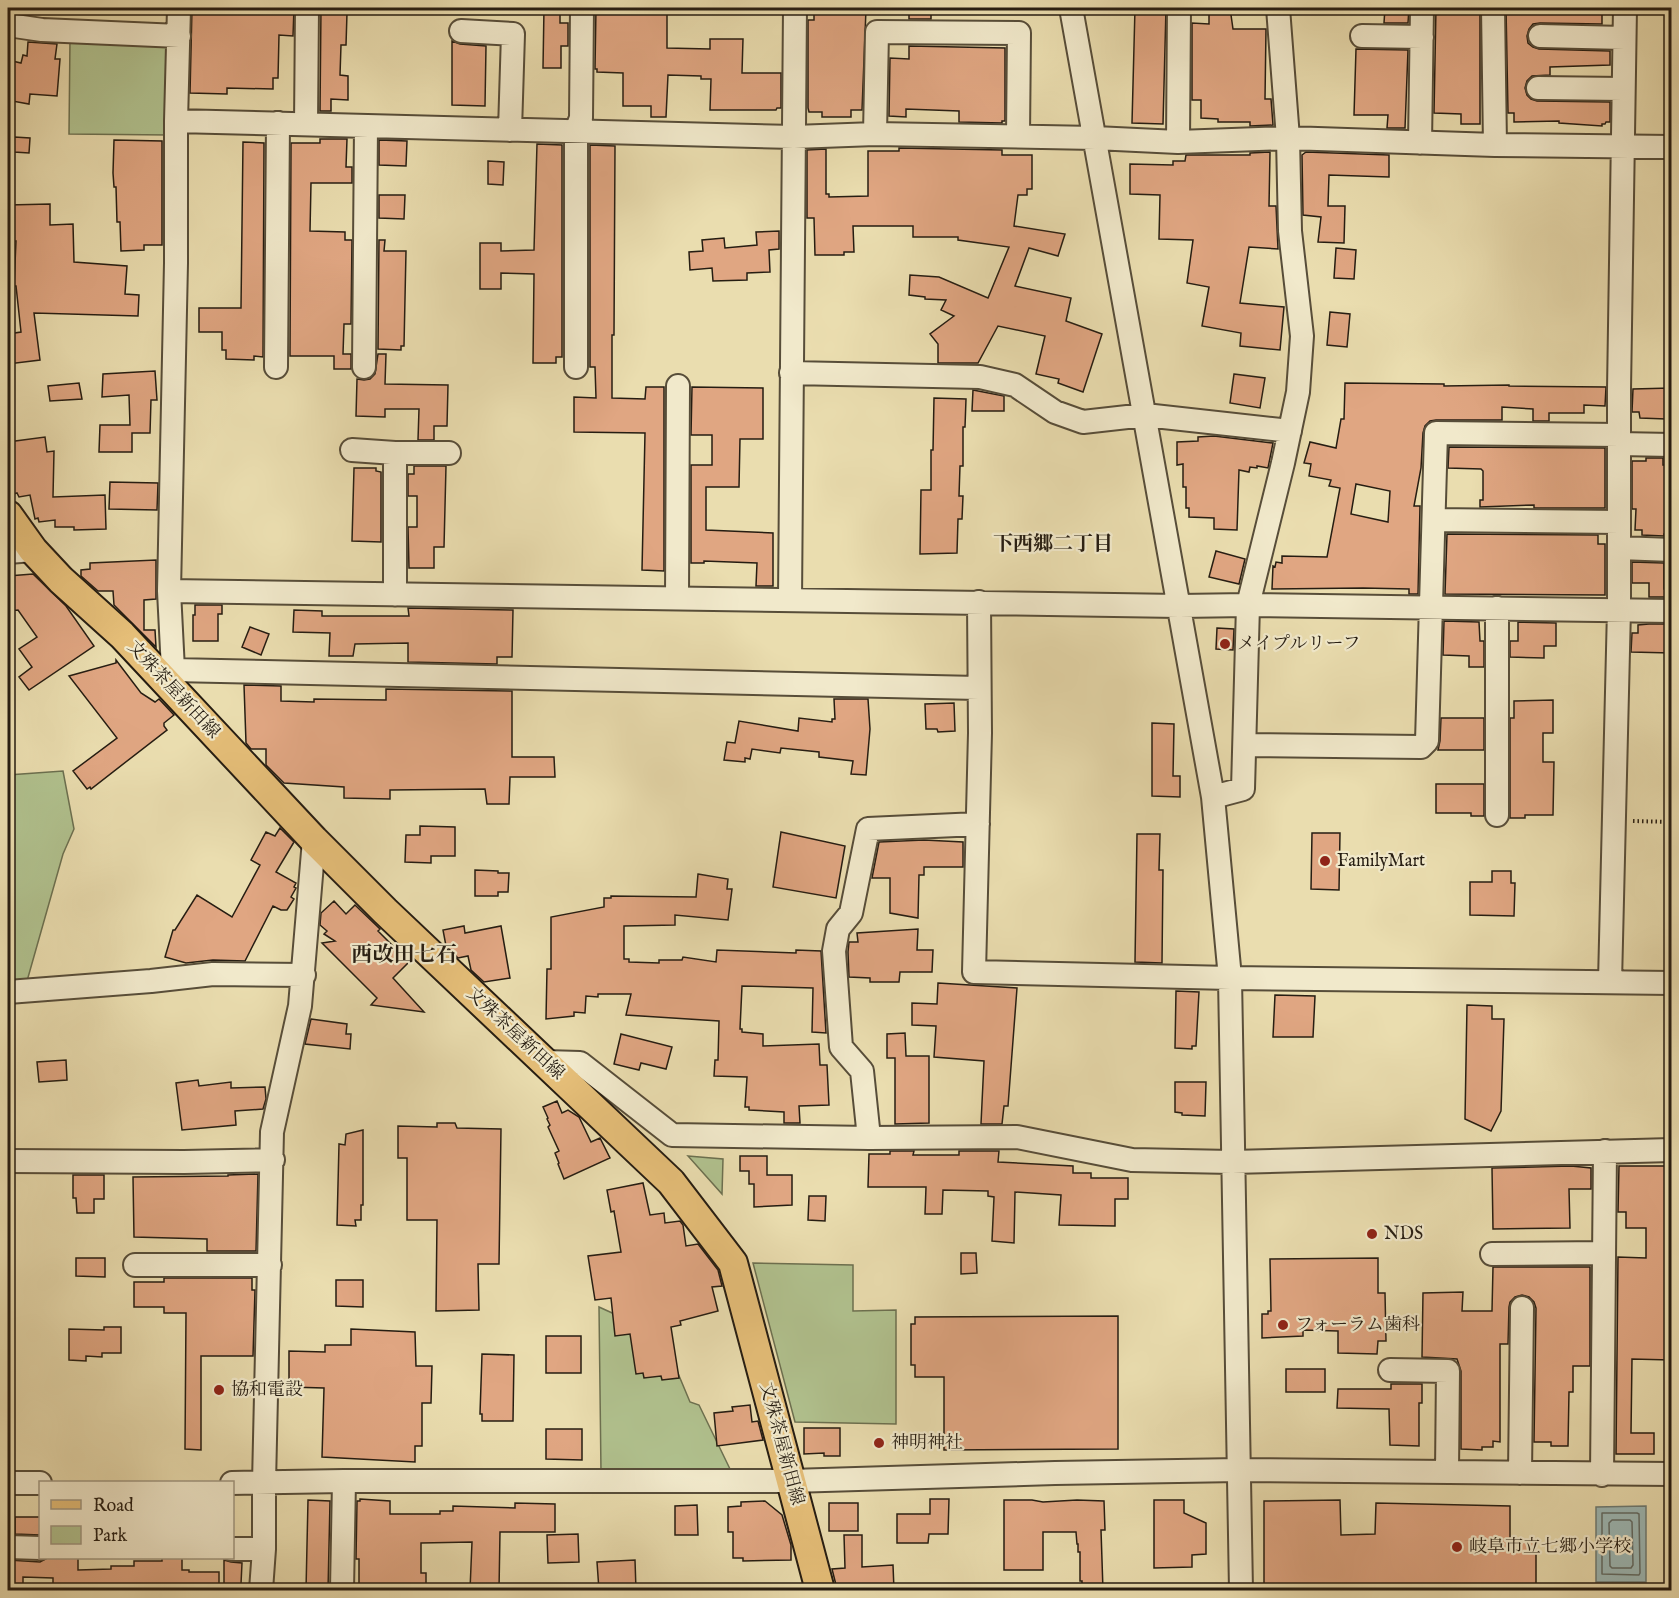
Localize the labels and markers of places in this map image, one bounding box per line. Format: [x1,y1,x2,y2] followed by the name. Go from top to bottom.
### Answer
[1237,633,1360,656] place label: メイプルリーフ
[1218,637,1232,651] marker: メイプルリーフ
[1337,850,1425,873] place label: FamilyMart
[1318,854,1332,868] marker: FamilyMart
[1384,1223,1423,1246] place label: NDS
[1365,1227,1379,1241] marker: NDS
[1295,1314,1420,1337] place label: フォーラム歯科
[1276,1318,1290,1332] marker: フォーラム歯科
[231,1379,303,1402] place label: 協和電設
[212,1383,226,1397] marker: 協和電設
[891,1432,963,1455] place label: 神明神社
[872,1436,886,1450] marker: 神明神社
[1469,1536,1631,1559] place label: 岐阜市立七郷小学校
[1450,1540,1464,1554] marker: 岐阜市立七郷小学校

